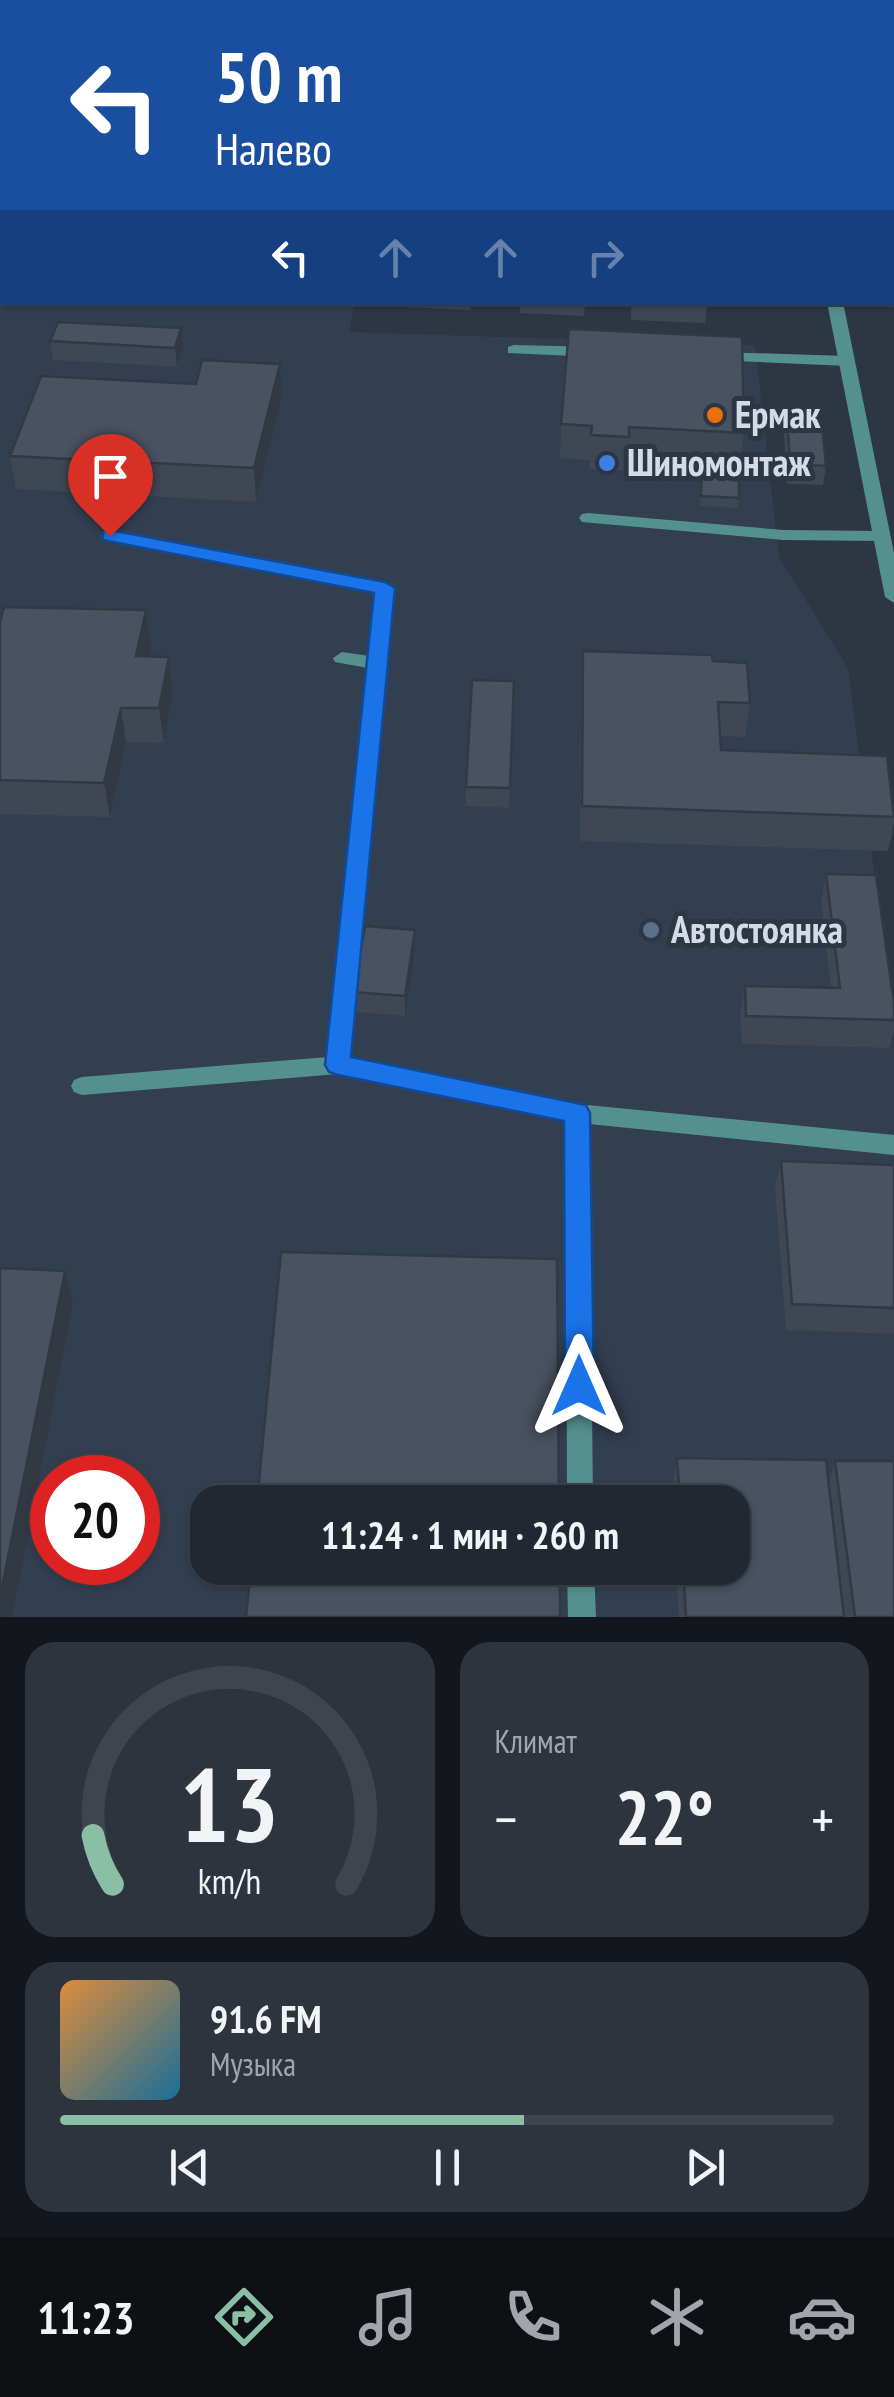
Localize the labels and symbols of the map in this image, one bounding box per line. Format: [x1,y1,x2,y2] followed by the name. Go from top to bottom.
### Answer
[735,389,821,438] place label: Ермак
[704,404,726,426] marker: Ермак
[68,434,153,537] pin
[627,437,811,486] place label: Шиномонтаж
[596,452,618,474] marker: Шиномонтаж
[670,904,843,953] place label: Автостоянка
[640,919,662,941] marker: Автостоянка
[527,1334,631,1438] position arrow
[30,1455,160,1585] speed limit sign: 20

